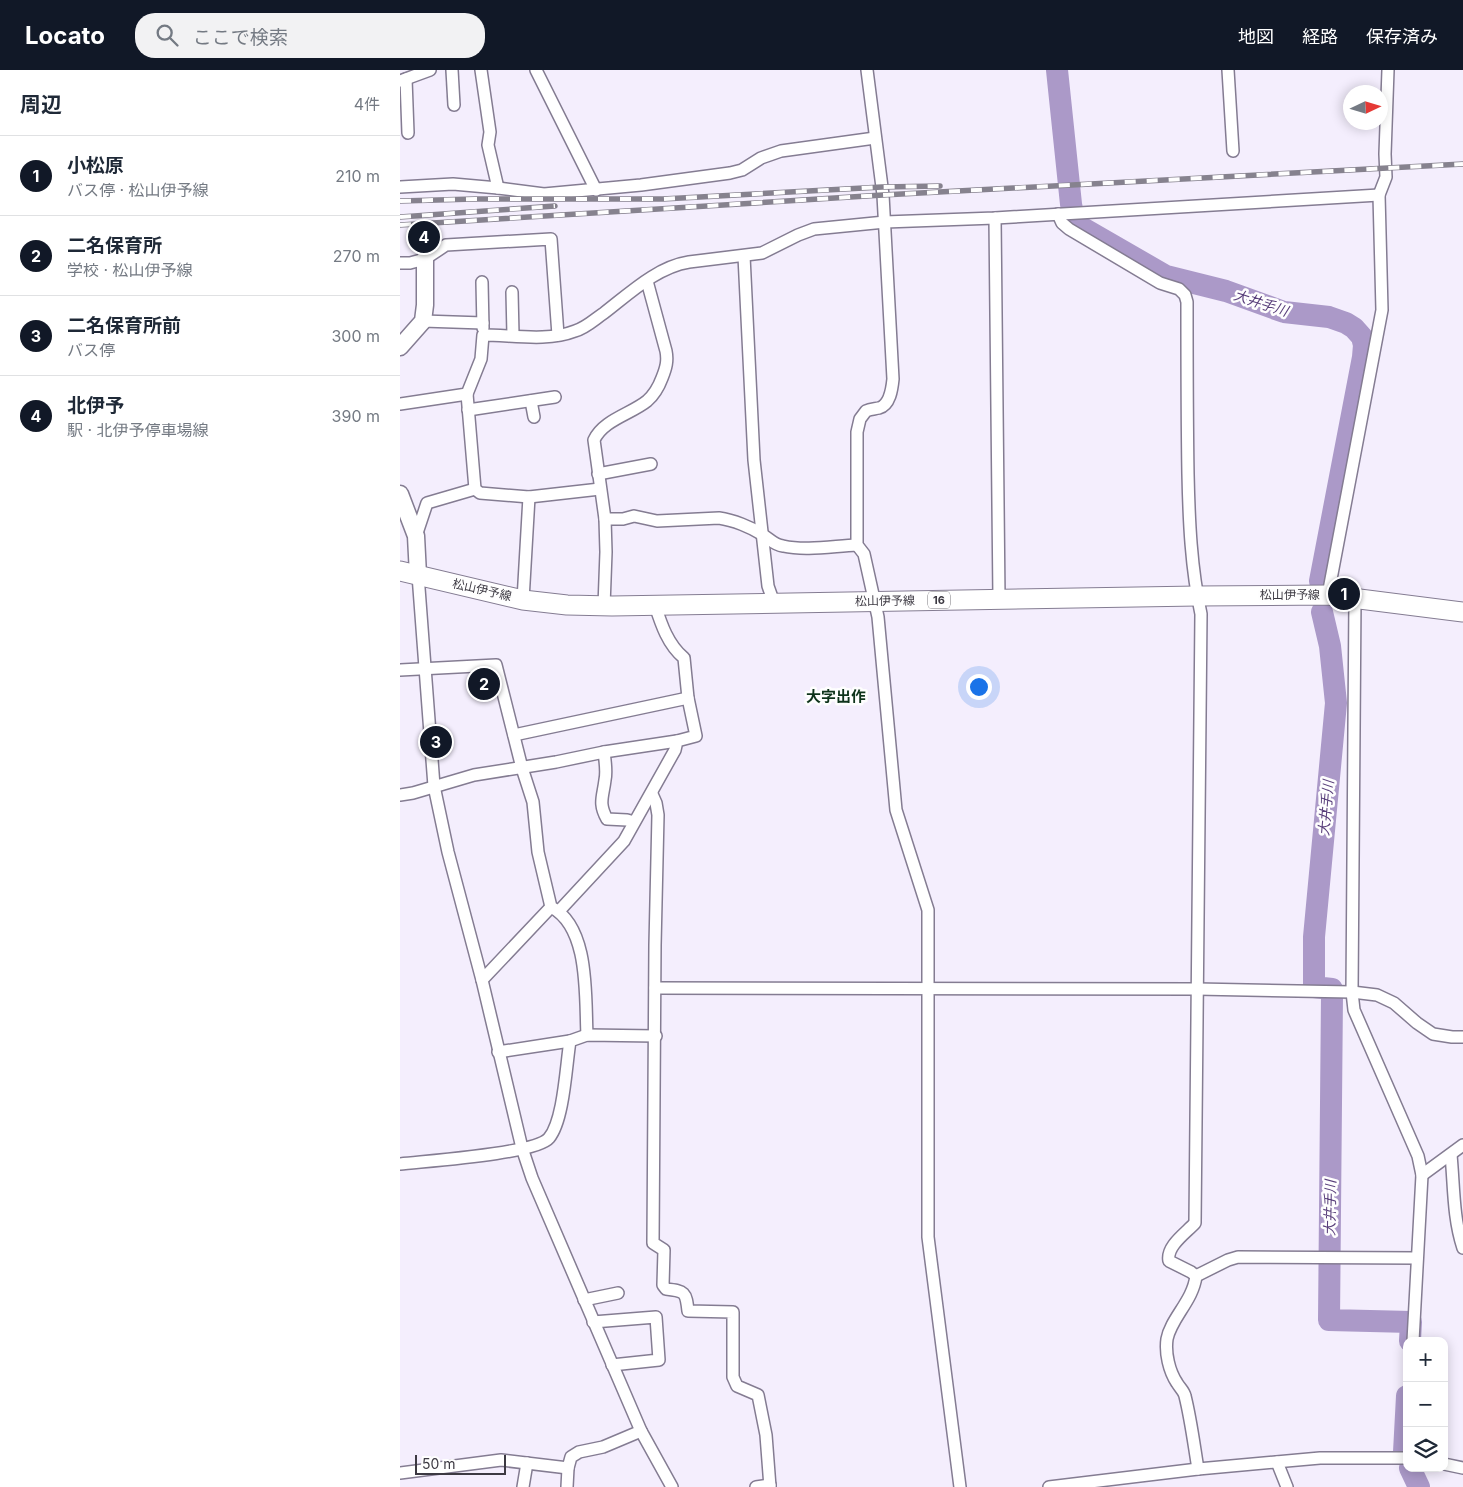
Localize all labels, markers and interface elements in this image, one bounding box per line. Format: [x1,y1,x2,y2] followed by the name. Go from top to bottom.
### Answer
[135,13,485,58] search box
[25,21,105,50] text: Locato
[153,21,181,49] icon: search
[193,26,288,49] text: ここで検索
[1238,26,1274,47] text: 地図
[1302,26,1338,47] text: 経路
[1366,26,1438,47] text: 保存済み
[1343,85,1388,130] north arrow
[20,92,62,117] text: 周辺
[354,94,380,114] text: 4件
[67,154,124,177] text: 小松原
[33,166,39,186] text: 1
[335,166,380,186] text: 210 m
[67,180,209,200] text: バス停 · 松山伊予線
[408,218,440,256] pin: 4
[67,234,162,257] text: 二名保育所
[31,246,41,266] text: 2
[333,246,380,266] text: 270 m
[67,260,193,280] text: 学校 · 松山伊予線
[1232,286,1292,320] water label: 大井手川
[67,314,181,337] text: 二名保育所前
[31,326,41,346] text: 3
[331,326,380,346] text: 300 m
[67,340,115,360] text: バス停
[67,394,124,417] text: 北伊予
[31,406,41,426] text: 4
[332,406,380,426] text: 390 m
[67,420,209,440] text: 駅 · 北伊予停車場線
[451,575,513,604] street label: 松山伊予線
[1328,575,1360,613] pin: 1
[1260,587,1320,602] street label: 松山伊予線
[855,592,915,609] street label: 松山伊予線
[928,592,950,608] road number: 16
[468,665,500,703] pin: 2
[966,674,992,700] your location
[806,687,866,706] district label: 大字出作
[420,723,452,761] pin: 3
[1315,777,1337,837] water label: 大井手川
[1321,1178,1339,1236] water label: 大井手川
[1403,1337,1448,1472] map controls
[1403,1337,1448,1382] button: +
[1403,1382,1448,1427] button: −
[1403,1427,1448,1472] button: layers
[415,1452,506,1475] scale bar
[422,1455,456,1472] text: 50 m

